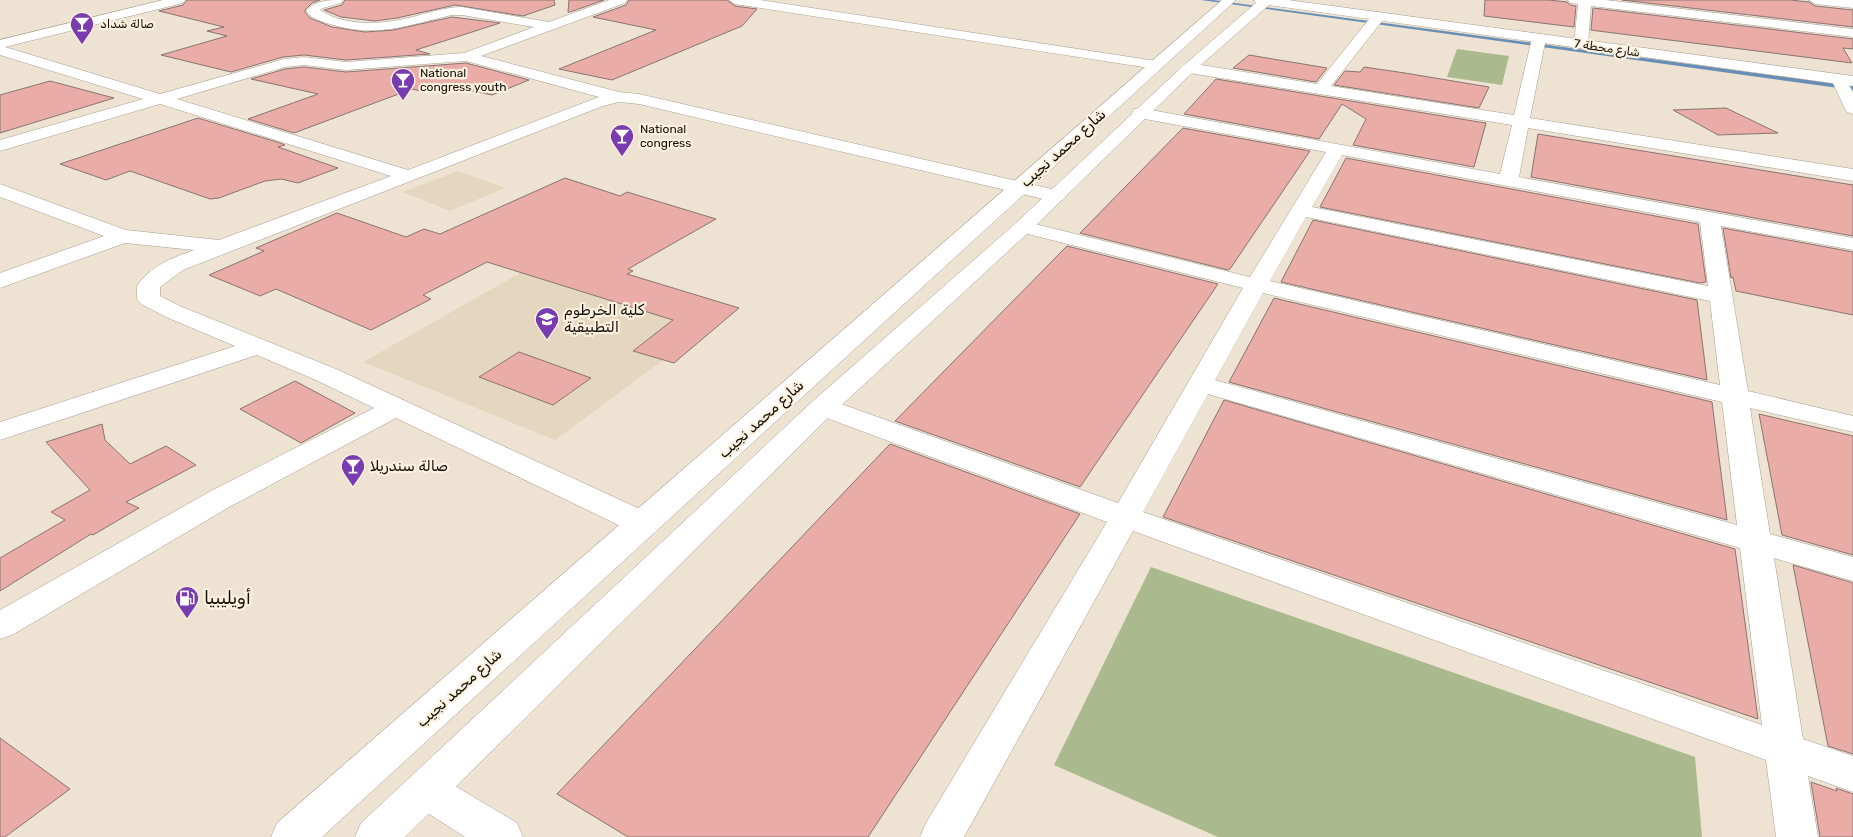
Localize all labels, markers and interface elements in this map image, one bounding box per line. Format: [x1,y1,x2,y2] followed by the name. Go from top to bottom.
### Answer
[69,11,95,45] bar icon: صالة شداد
[100,17,154,31] place label: صالة شداد
[1573,36,1641,62] street label: شارع محطة 7
[420,66,507,94] place label: National congress youth
[390,67,416,101] bar icon: National congress youth
[1017,105,1111,193] street label: شارع محمد نجيب
[640,122,691,150] place label: National congress
[609,123,635,157] bar icon: National congress
[564,301,645,336] place label: كلية الخرطوم التطبيقية
[534,306,560,340] school or university icon: كلية الخرطوم التطبيقية
[715,376,809,464] street label: شارع محمد نجيب
[340,453,366,487] bar icon: صالة سندريلا
[370,457,448,475] place label: صالة سندريلا
[174,585,200,619] fuel station icon: أويليبيا
[204,587,251,609] place label: أويليبيا
[413,645,507,733] street label: شارع محمد نجيب

